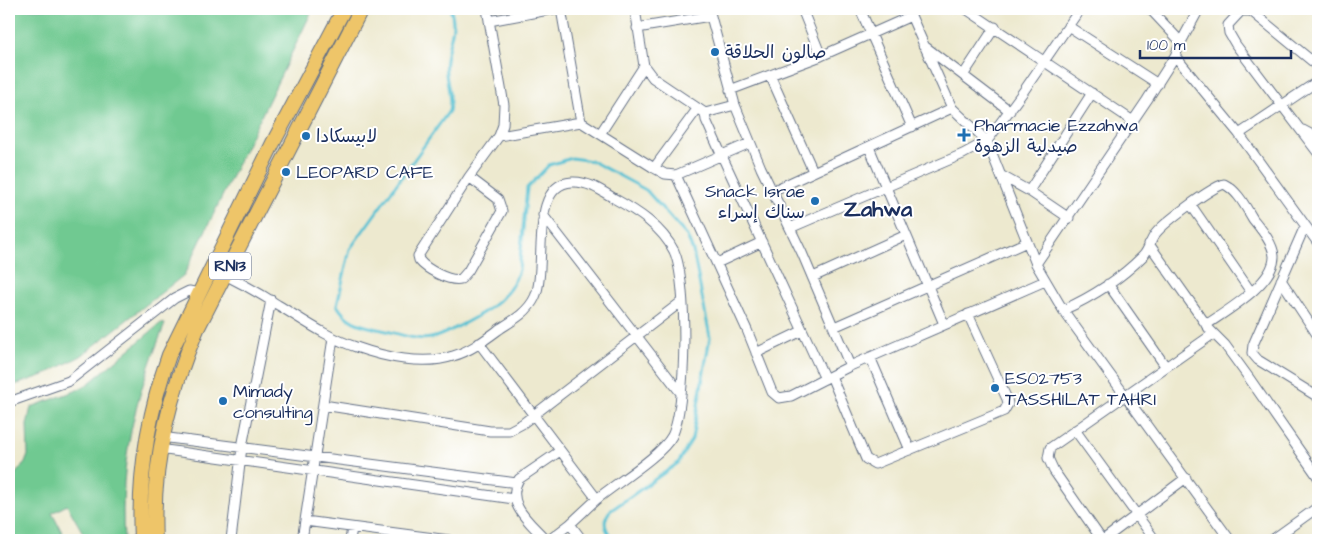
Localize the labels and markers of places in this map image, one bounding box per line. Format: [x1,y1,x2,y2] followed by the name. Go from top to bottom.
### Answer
[725,40,826,65] place label: صالون الحلاقة
[709,46,721,58] marker: صالون الحلاقة
[974,113,1138,159] place label: Pharmacie Ezzahwa صيدلية الزهوة
[316,124,377,149] place label: لابيسكادا
[958,129,970,141] marker: Pharmacie Ezzahwa صيدلية الزهوة
[300,130,312,142] marker: لابيسكادا
[296,160,434,185] place label: LEOPARD CAFE
[280,166,292,178] marker: LEOPARD CAFE
[705,179,805,225] place label: Snack Israe سناك إسراء
[809,195,821,207] marker: Snack Israe سناك إسراء
[1005,366,1156,412] place label: ES02753 TASSHILAT TAHRI
[233,379,313,426] place label: Mimady consulting
[989,382,1001,394] marker: ES02753 TASSHILAT TAHRI
[217,395,229,407] marker: Mimady consulting

